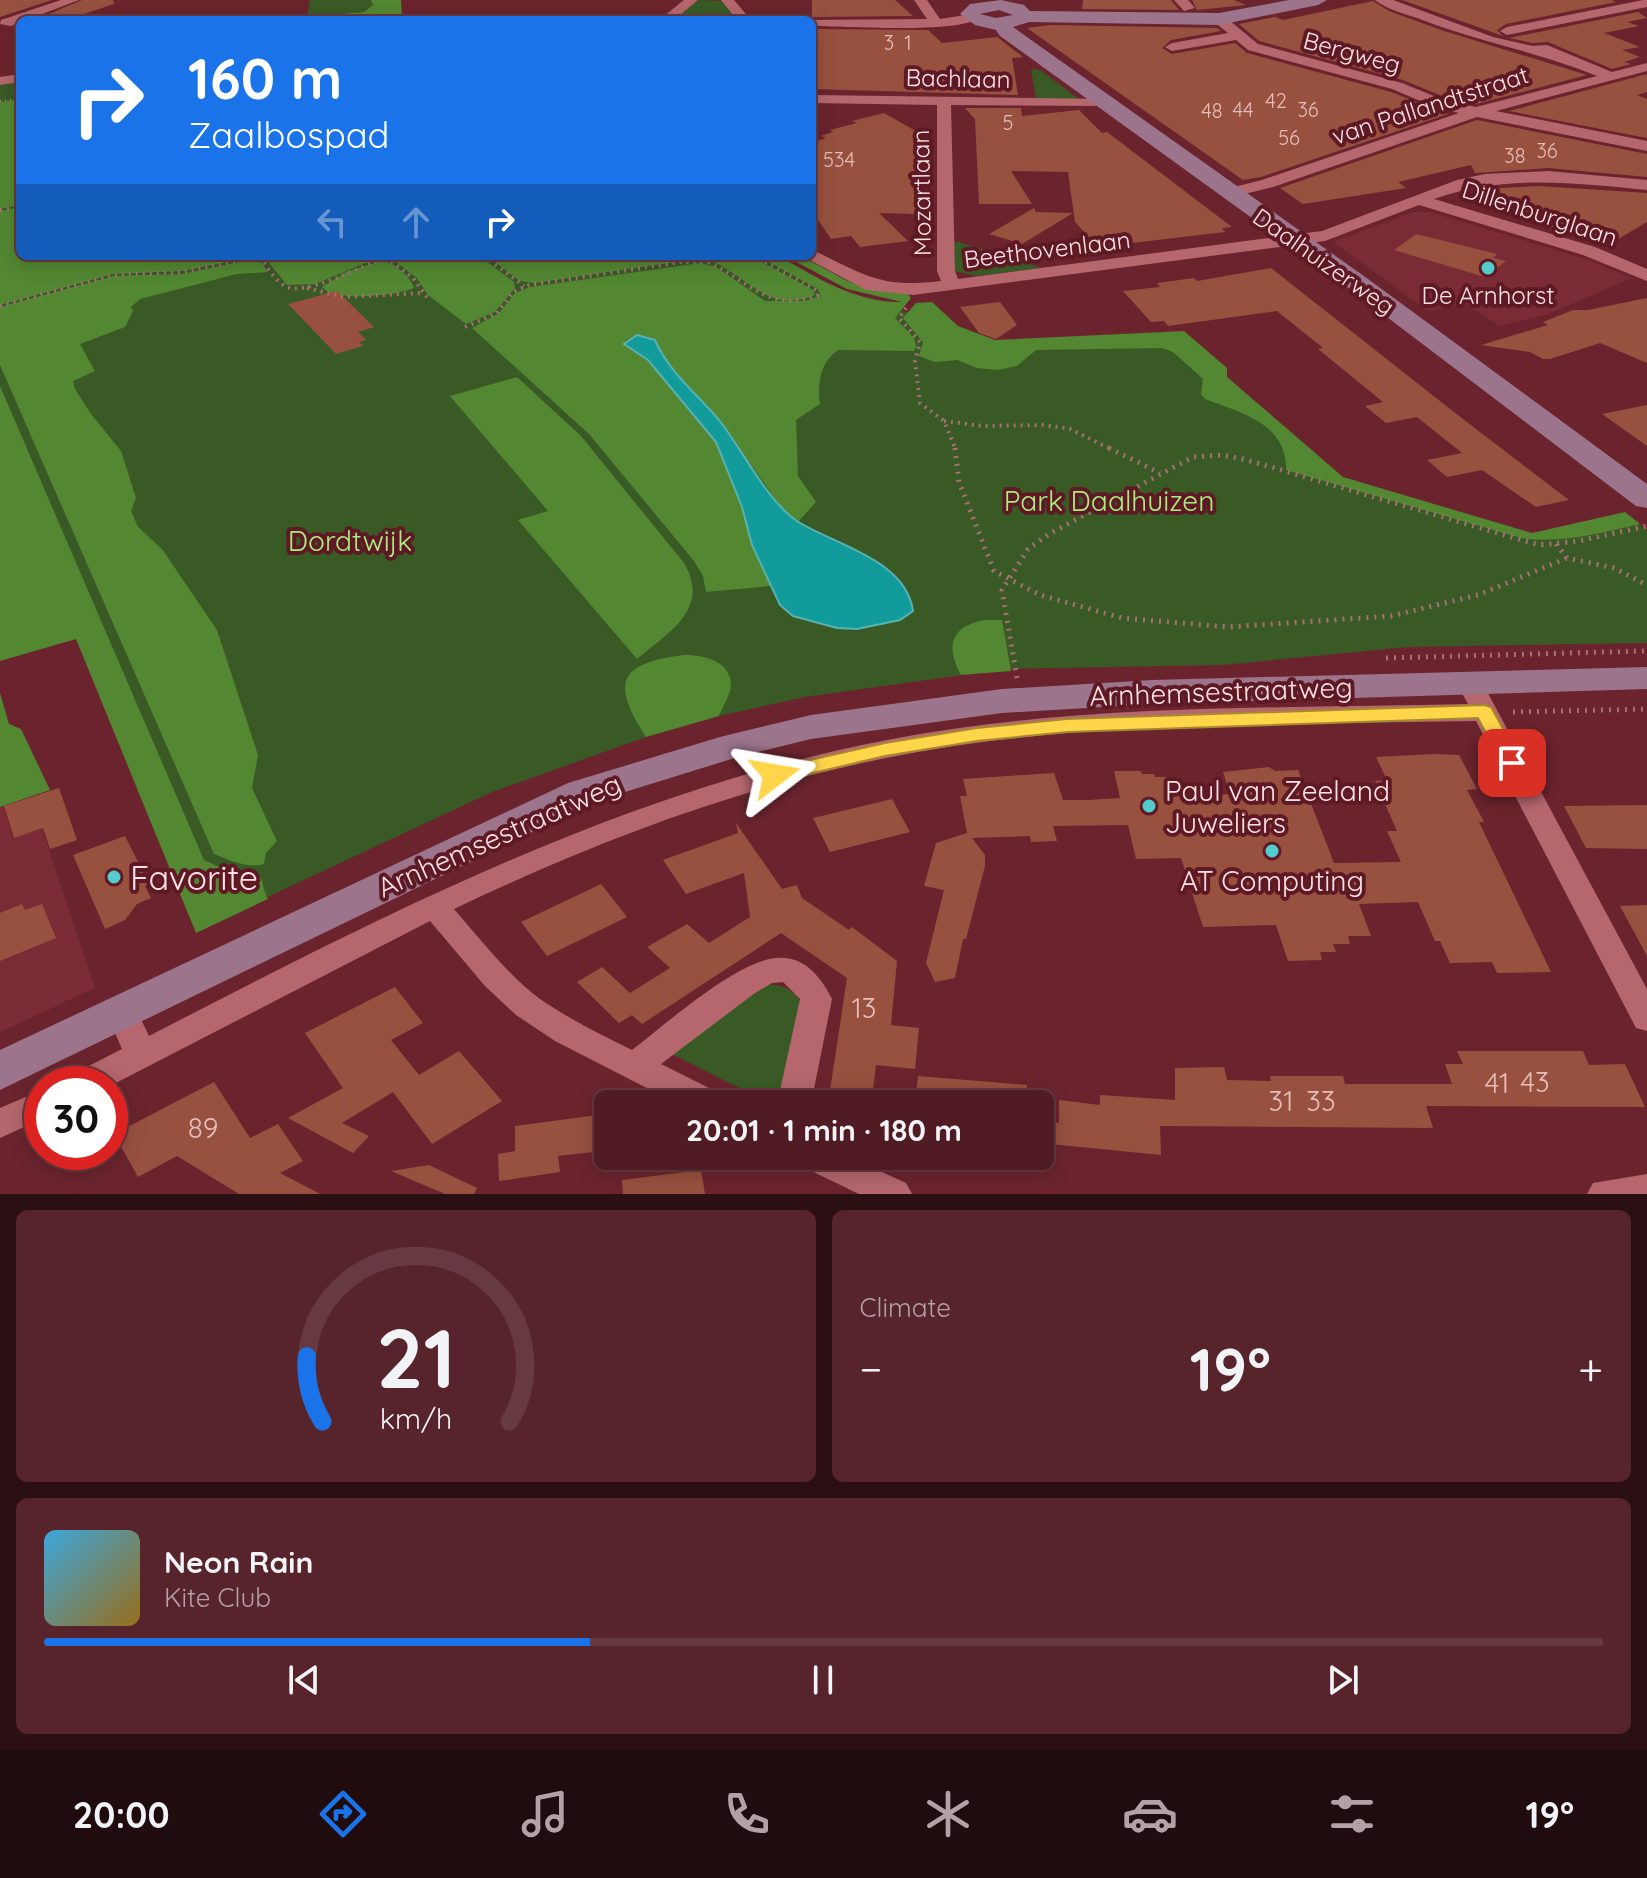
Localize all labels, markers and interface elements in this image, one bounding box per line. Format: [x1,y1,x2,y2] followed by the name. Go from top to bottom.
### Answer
[1300,25,1404,79] street label: Bergweg
[884,30,894,55] house number: 3
[904,30,912,55] house number: 1
[188,43,342,113] text: 160 m
[56,48,160,152] icon: right
[1328,59,1532,151] street label: van Pallandtstraat
[905,62,1011,94] street label: Bachlaan
[1265,88,1287,113] house number: 42
[1232,97,1254,122] house number: 44
[1297,97,1319,122] house number: 36
[1201,98,1223,123] house number: 48
[1003,110,1013,135] house number: 5
[188,112,389,157] text: Zaalbospad
[1278,125,1300,150] house number: 56
[905,130,937,256] street label: Mozartlaan
[1536,138,1558,163] house number: 36
[1504,143,1526,168] house number: 38
[823,147,855,172] house number: 534
[1459,174,1621,252] street label: Dillenburglaan
[310,200,354,244] icon: left
[394,200,438,244] icon: ahead
[478,200,522,244] icon: right
[1247,201,1401,321] street label: Daalhuizerweg
[962,224,1132,274] street label: Beethovenlaan
[1479,259,1497,277] marker: De Arnhorst
[1422,280,1554,310] place label: De Arnhorst
[1004,483,1214,518] park label: Park Daalhuizen
[288,523,412,558] park label: Dordtwijk
[1089,669,1353,713] street label: Arnhemsestraatweg
[1478,729,1546,797] pin
[733,733,817,817] position arrow
[1490,741,1534,785] icon: arrive
[372,765,626,905] street label: Arnhemsestraatweg
[1165,773,1390,840] place label: Paul van Zeeland Juweliers
[1140,797,1158,815] marker: Paul van Zeeland Juweliers
[1263,842,1281,860] marker: AT Computing
[130,856,258,899] place label: Favorite
[1180,863,1364,898] place label: AT Computing
[105,868,123,886] marker: Favorite
[851,990,877,1025] house number: 13
[1520,1064,1550,1099] house number: 43
[1485,1065,1509,1100] house number: 41
[24,1066,128,1170] speed limit sign: 30
[1268,1083,1294,1118] house number: 31
[1306,1083,1336,1118] house number: 33
[188,1110,218,1145] house number: 89
[686,1111,962,1149] text: 20:01 · 1 min · 180 m
[860,1291,951,1324] text: Climate
[376,1305,456,1409] text: 21
[1190,1331,1271,1406] text: 19°
[860,1341,882,1396] text: −
[1578,1341,1603,1396] text: +
[379,1400,452,1436] text: km/h
[164,1543,313,1581] text: Neon Rain
[164,1581,271,1614] text: Kite Club
[282,1658,326,1702] icon: previous
[801,1658,845,1702] icon: pause
[1321,1658,1365,1702] icon: next
[315,1786,371,1842] icon: directions
[517,1786,573,1842] icon: music
[719,1786,775,1842] icon: phone
[920,1786,976,1842] icon: climate
[1122,1786,1178,1842] icon: car
[1324,1786,1380,1842] icon: filters
[73,1792,169,1837] text: 20:00
[1526,1792,1574,1837] text: 19°

